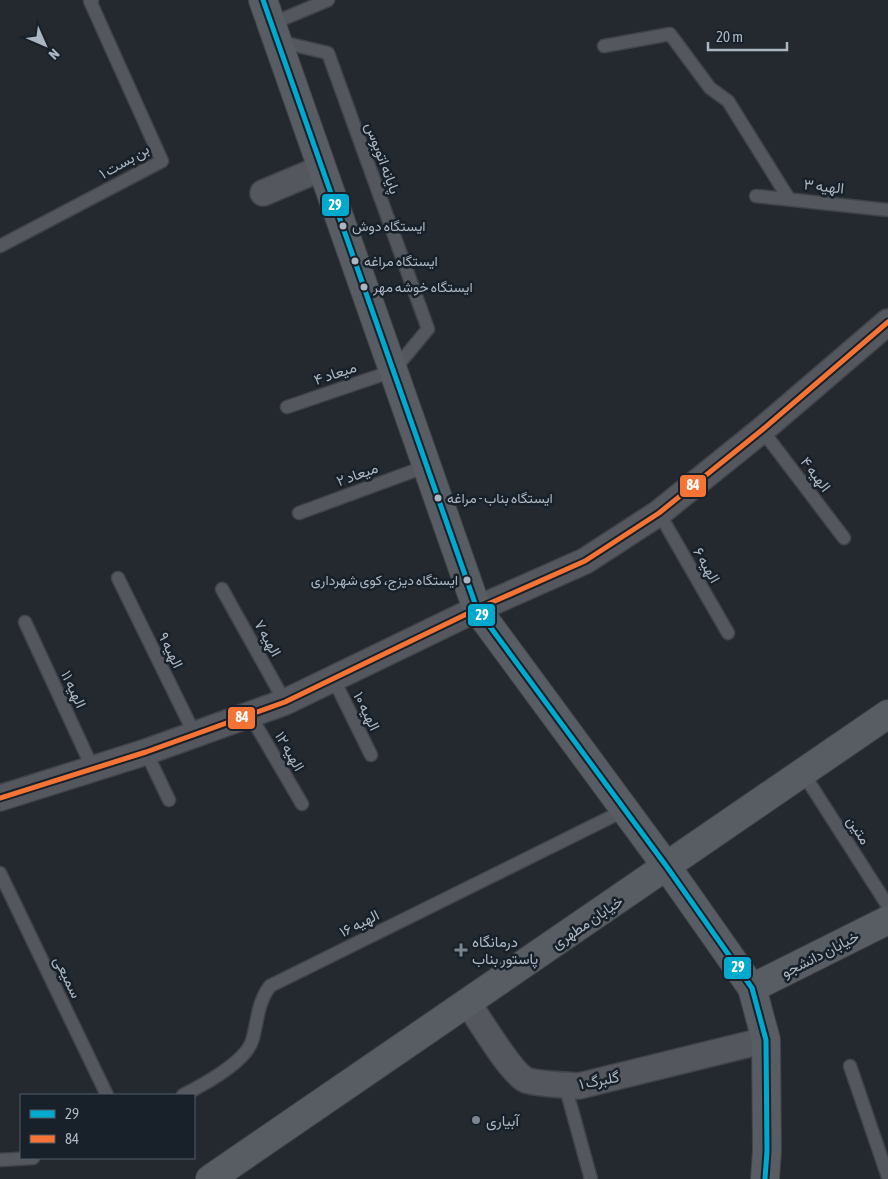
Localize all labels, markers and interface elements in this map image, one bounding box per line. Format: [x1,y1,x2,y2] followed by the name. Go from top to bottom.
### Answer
[20,20,70,70] north arrow
[708,20,787,52] scale bar
[716,28,743,45] text: 20 m
[46,46,63,63] text: N
[360,120,404,197] street label: پایانه اتوبوس
[96,140,153,184] street label: بن بست ۱
[803,175,845,198] street label: الهیه ۳
[321,193,350,217] line badge: 29
[328,197,342,213] text: 29
[352,218,426,235] place label: ایستگاه دوش
[338,221,348,231] marker: ایستگاه دوش
[364,253,438,270] place label: ایستگاه مراغه
[350,256,360,266] marker: ایستگاه مراغه
[372,279,473,296] place label: ایستگاه خوشه مهر
[359,282,369,292] marker: ایستگاه خوشه مهر
[312,358,359,389] street label: میعاد ۴
[797,453,835,495] street label: الهیه ۴
[334,459,380,490] street label: میعاد ۲
[679,474,707,498] line badge: 84
[686,477,700,493] text: 84
[447,490,553,507] place label: ایستگاه بناب - مراغه
[433,493,443,503] marker: ایستگاه بناب - مراغه
[689,544,724,586] street label: الهیه ۶
[311,572,458,591] place label: ایستگاه دیزج، کوی شهرداری
[462,575,472,585] marker: ایستگاه دیزج، کوی شهرداری
[467,603,496,627] line badge: 29
[475,607,489,623] text: 29
[250,617,285,660] street label: الهیه ۷
[154,629,187,671] street label: الهیه ۹
[57,668,90,711] street label: الهیه ۱۱
[349,689,384,734] street label: الهیه ۱۰
[227,706,256,730] line badge: 84
[235,709,249,725] text: 84
[271,728,308,774] street label: الهیه ۱۲
[842,813,874,848] street label: متین
[548,892,627,954] street label: خیابان مطهری
[336,906,382,941] street label: الهیه ۱۶
[779,927,862,982] street label: خیابان دانشجو
[472,933,538,969] place label: درمانگاه پاستور بناب
[454,943,468,957] marker: درمانگاه پاستور بناب
[49,953,85,1002] street label: سمیعی
[723,956,752,980] line badge: 29
[731,959,745,975] text: 29
[577,1068,621,1093] street label: گلبرگ ۱
[20,1094,195,1159] legend
[65,1105,79,1122] text: 29
[486,1112,521,1131] place label: آبیاری
[470,1114,482,1126] marker: آبیاری
[65,1130,79,1147] text: 84

